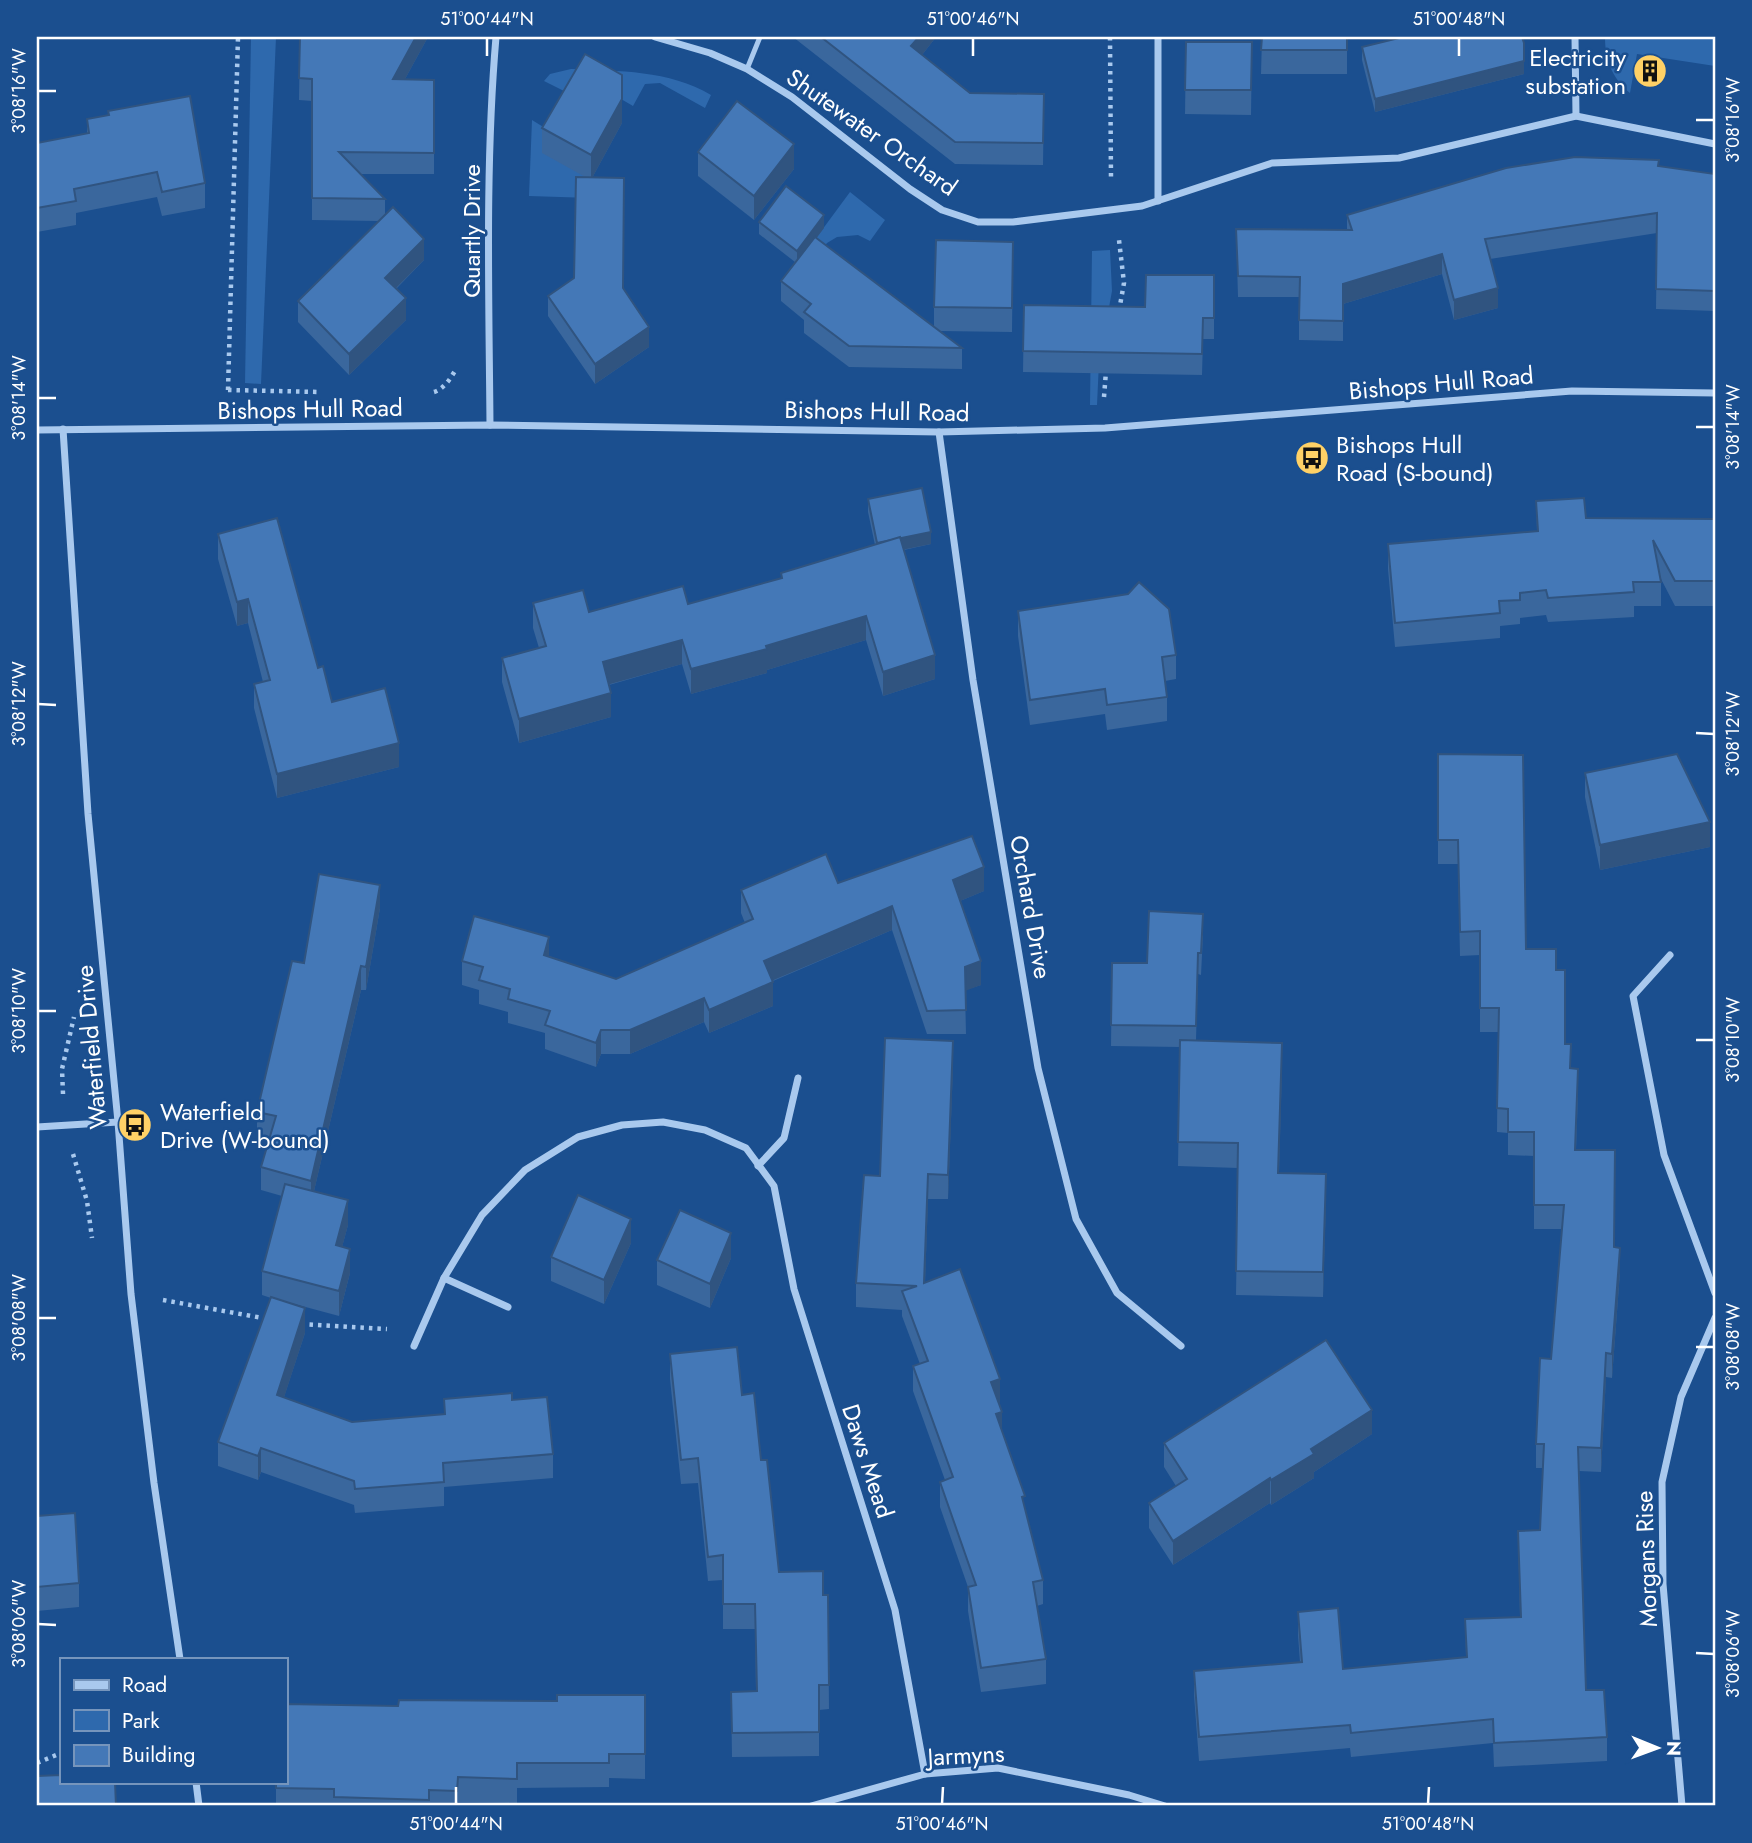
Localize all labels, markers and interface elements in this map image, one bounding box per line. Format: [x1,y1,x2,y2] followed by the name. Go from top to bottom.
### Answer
[440,6,534,32] text: 51°00'44"N
[926,6,1020,32] text: 51°00'46"N
[1413,6,1505,32] text: 51°00'48"N
[1525,40,1626,103] place label: Electricity substation
[6,48,32,134] text: 3°08'16"W
[1631,52,1669,90] building icon: Electricity substation
[779,60,965,204] street label: Shutewater Orchard
[1720,77,1746,163] text: 3°08'16"W
[454,164,489,298] street label: Quartly Drive
[6,355,32,441] text: 3°08'14"W
[1347,357,1535,409] street label: Bishops Hull Road
[1720,384,1746,470] text: 3°08'14"W
[217,390,403,428] street label: Bishops Hull Road
[784,392,970,430] street label: Bishops Hull Road
[1336,427,1494,490] place label: Bishops Hull Road (S-bound)
[1293,439,1331,477] bus stop icon: Bishops Hull Road (S-bound)
[6,661,32,747] text: 3°08'12"W
[1720,691,1746,777] text: 3°08'12"W
[1001,833,1061,981] street label: Orchard Drive
[66,964,116,1130] street label: Waterfield Drive
[6,968,32,1054] text: 3°08'10"W
[1720,997,1746,1083] text: 3°08'10"W
[160,1094,330,1157] place label: Waterfield Drive (W-bound)
[116,1106,154,1144] bus stop icon: Waterfield Drive (W-bound)
[6,1274,32,1362] text: 3°08'08"W
[1720,1303,1746,1391] text: 3°08'08"W
[833,1399,903,1523] street label: Daws Mead
[1626,1490,1666,1628] street label: Morgans Rise
[6,1580,32,1668] text: 3°08'06"W
[1720,1610,1746,1698] text: 3°08'06"W
[60,1658,287,1784] legend
[122,1670,167,1700] text: Road
[122,1706,160,1736] text: Park
[1622,1714,1692,1784] north arrow
[924,1736,1005,1775] street label: Jarmyns
[122,1740,195,1770] text: Building
[1660,1741,1687,1756] text: N
[409,1811,503,1837] text: 51°00'44"N
[895,1811,989,1837] text: 51°00'46"N
[1382,1811,1474,1837] text: 51°00'48"N

